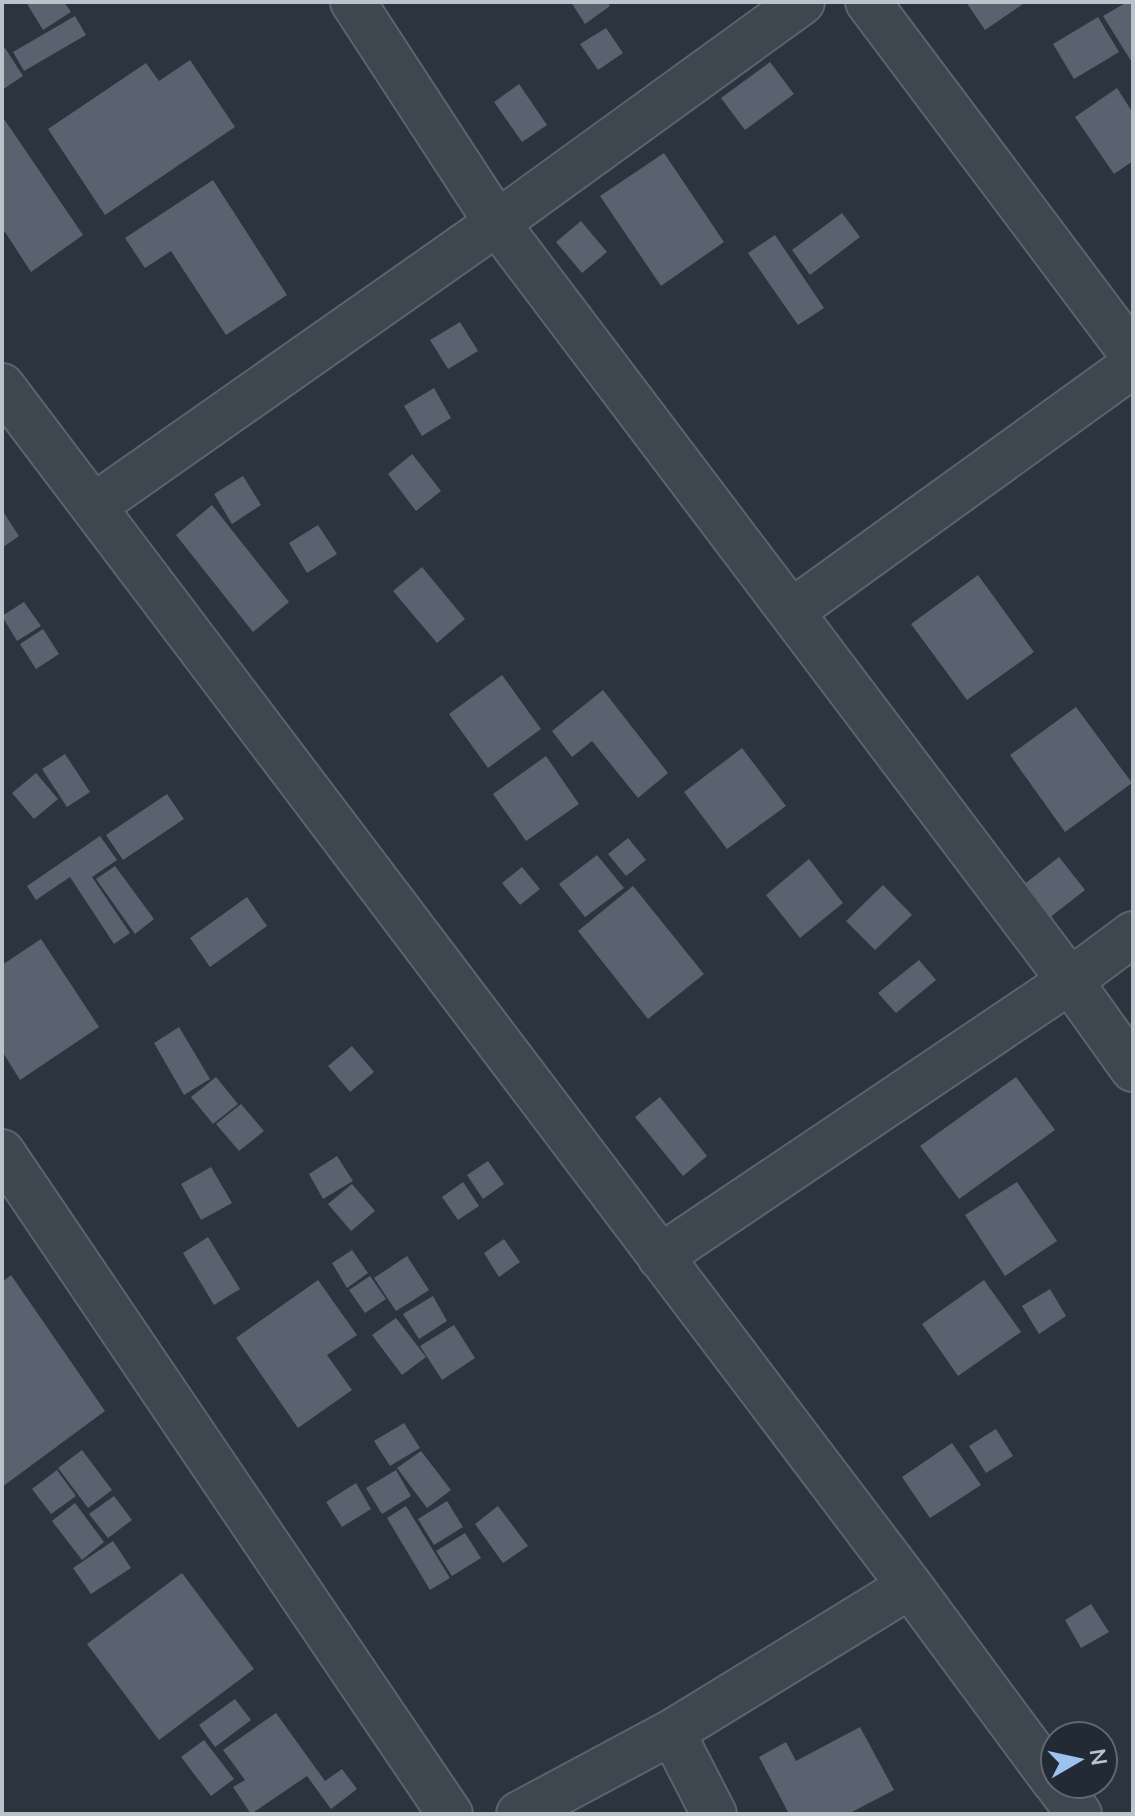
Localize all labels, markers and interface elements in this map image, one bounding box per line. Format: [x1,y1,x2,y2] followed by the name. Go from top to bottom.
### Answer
[1039,1720,1119,1800] north arrow
[1084,1746,1114,1767] text: N

